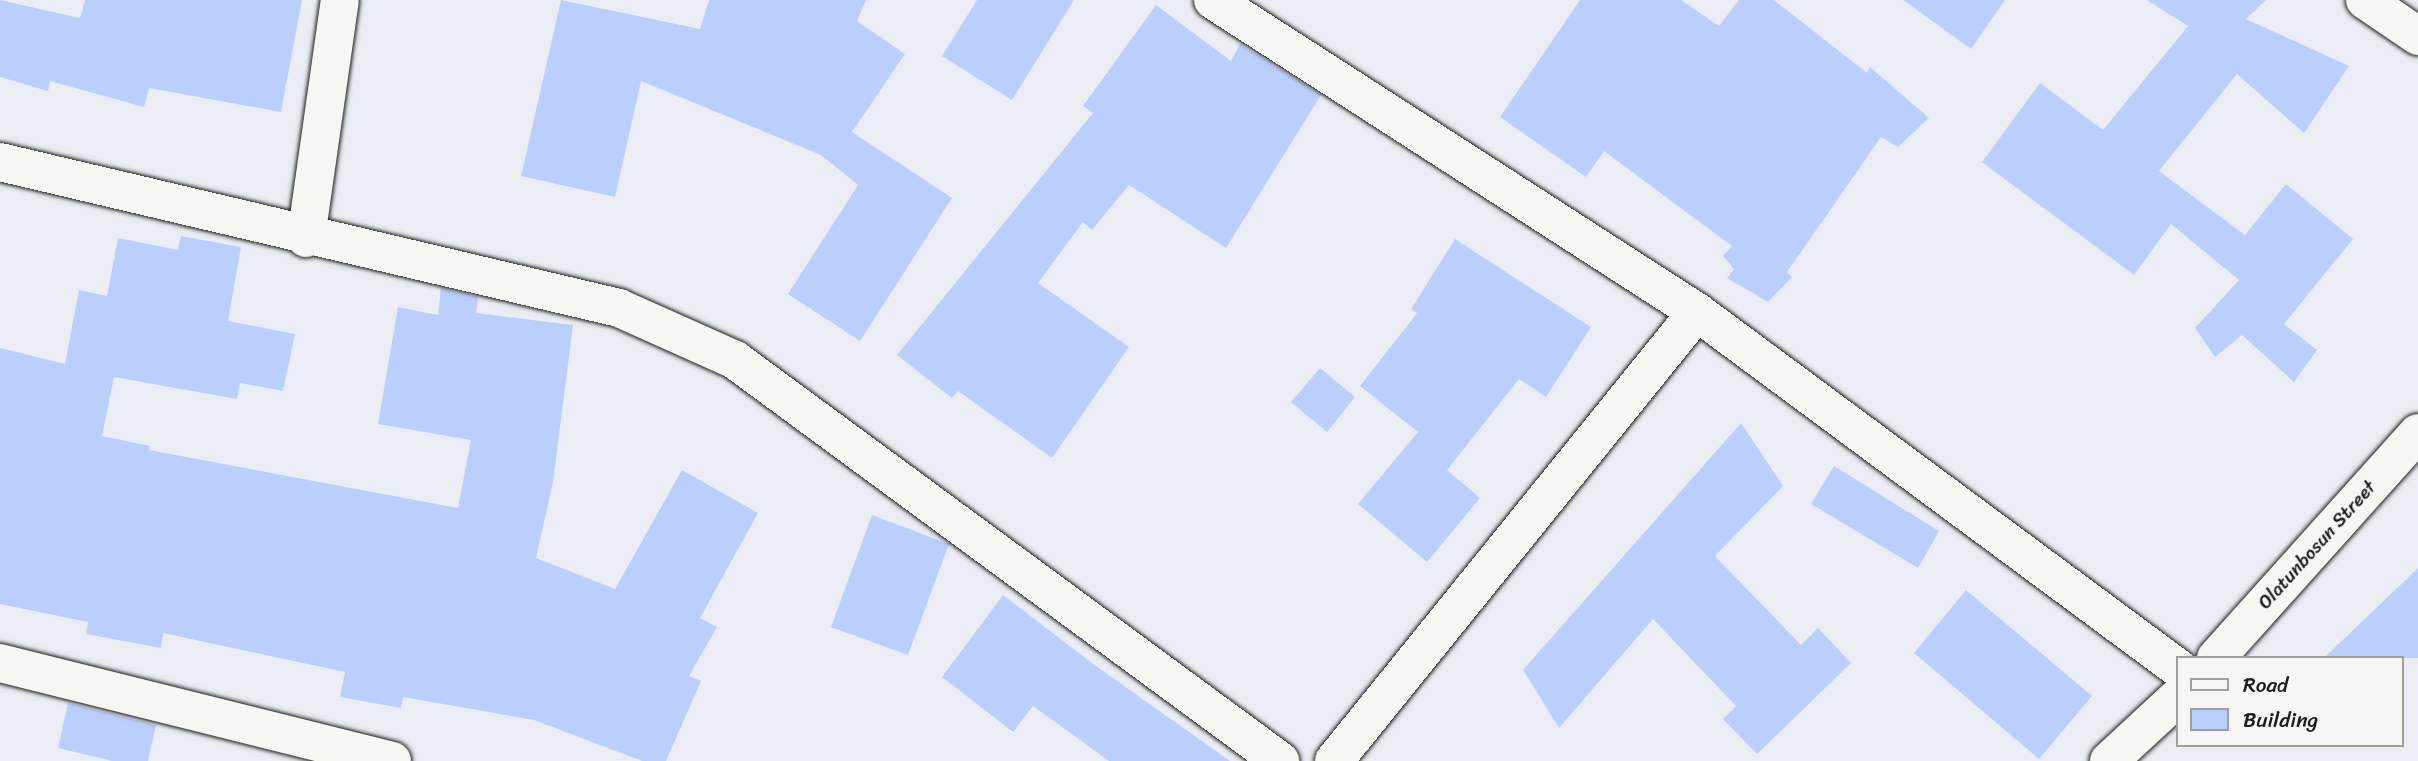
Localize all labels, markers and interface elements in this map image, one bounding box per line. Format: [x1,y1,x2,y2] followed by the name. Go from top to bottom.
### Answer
[2253,476,2381,614] street label: Olatunbosun Street
[2176,656,2404,747] legend
[2243,666,2288,704] text: Road
[2243,701,2318,739] text: Building

